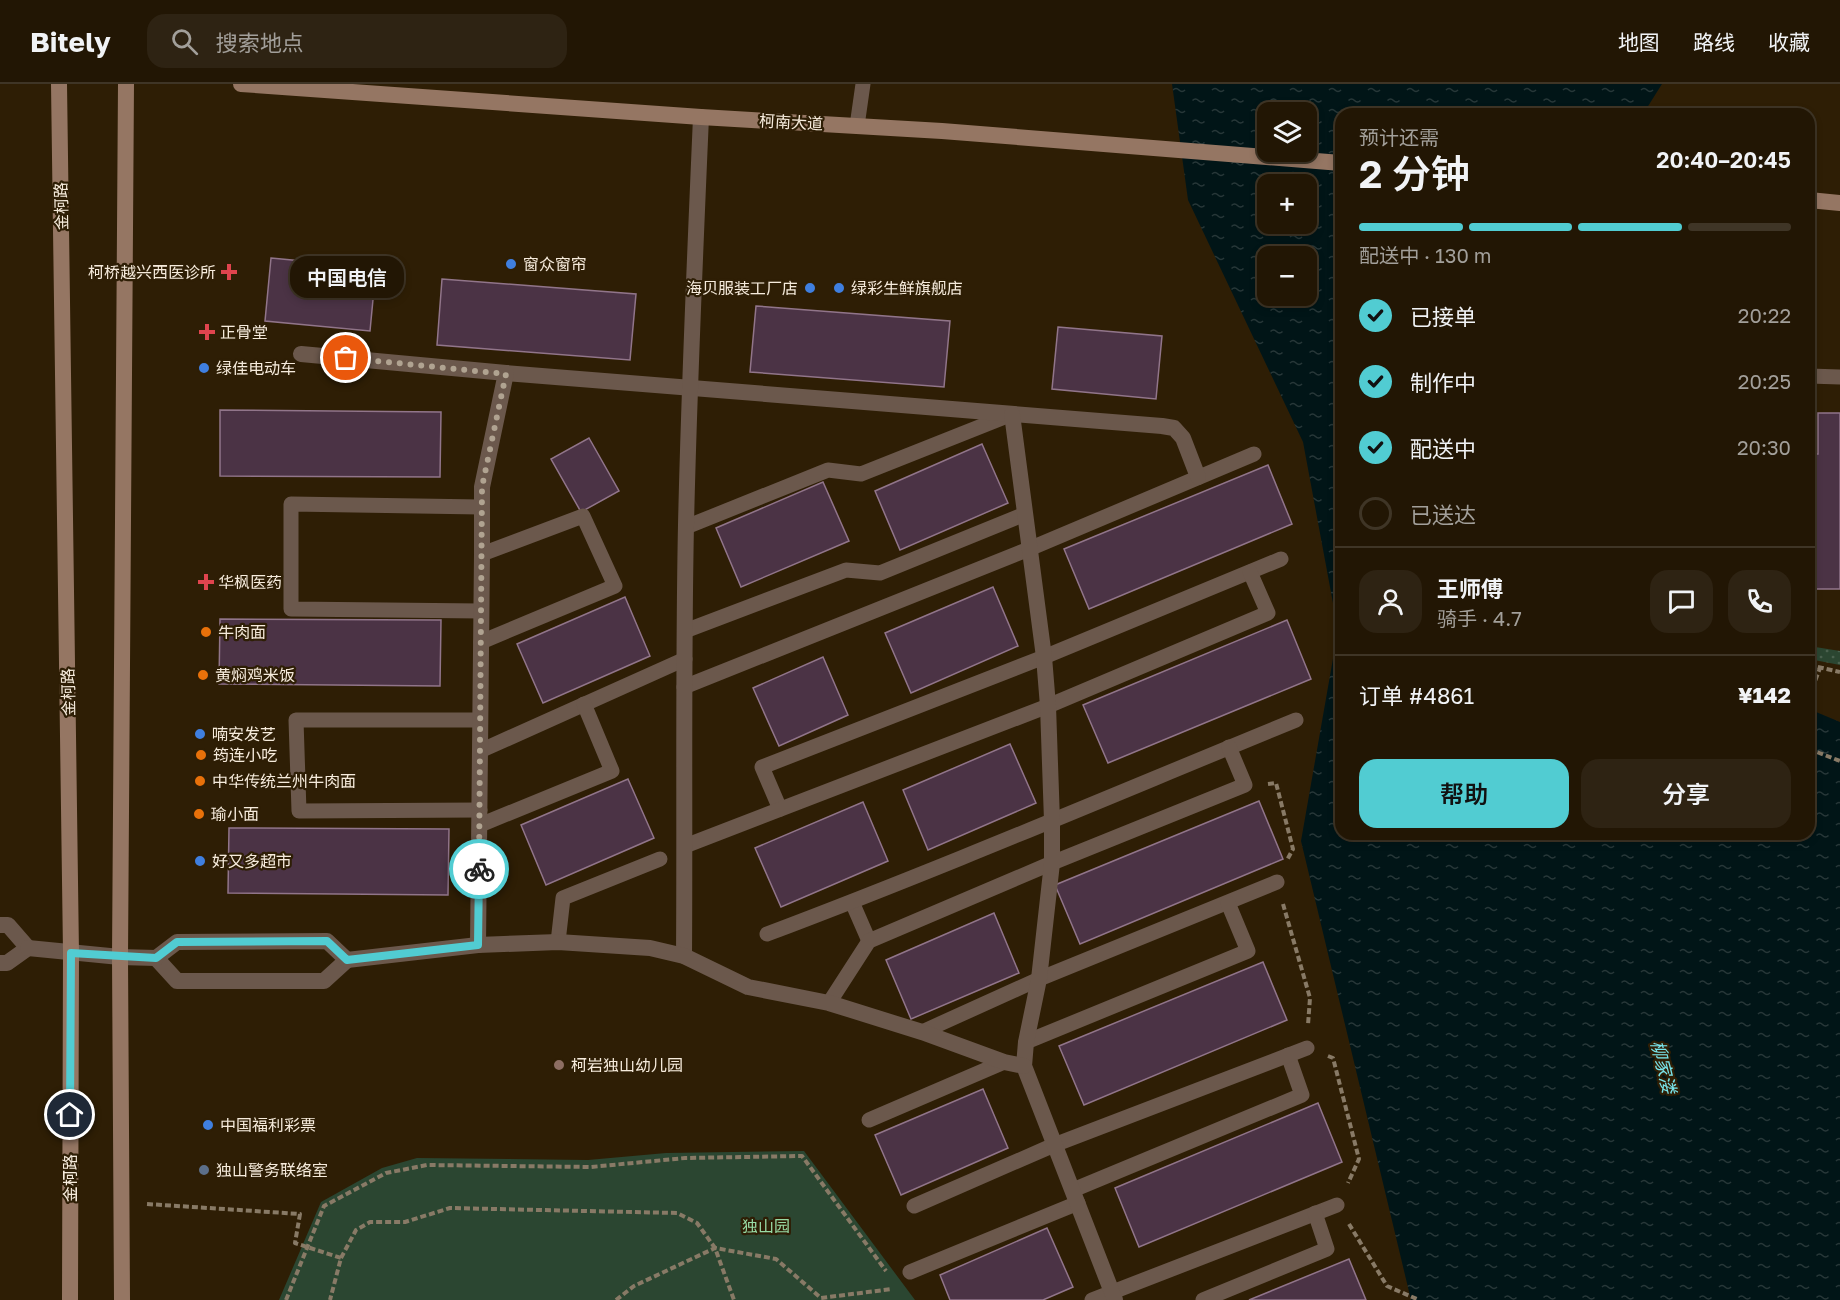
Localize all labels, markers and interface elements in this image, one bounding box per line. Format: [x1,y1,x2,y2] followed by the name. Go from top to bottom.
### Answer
[147,14,567,68] search box
[30,25,111,58] text: Bitely
[168,25,201,58] icon: search
[216,29,304,56] text: 搜索地点
[1618,29,1660,55] text: 地图
[1693,29,1735,55] text: 路线
[1768,29,1810,55] text: 收藏
[1257,102,1317,306] map controls
[1257,102,1317,162] button: layers
[759,110,823,134] street label: 柯南大道
[1359,125,1439,149] text: 预计还需
[1656,146,1791,173] text: 20:40–20:45
[1359,150,1470,197] text: 2 分钟
[1257,174,1317,234] button: +
[51,182,71,230] street label: 金柯路
[1359,243,1492,267] text: 配送中 · 130 m
[1257,246,1317,306] button: −
[523,254,587,274] place label: 窗众窗帘
[289,256,403,298] callout: 中国电信
[504,257,518,271] marker: 窗众窗帘
[88,262,216,282] place label: 柯桥越兴西医诊所
[220,263,238,281] marker: 柯桥越兴西医诊所
[307,265,387,289] text: 中国电信
[686,278,798,298] place label: 海贝服装工厂店
[851,278,963,298] place label: 绿彩生鲜旗舰店
[803,281,817,295] marker: 海贝服装工厂店
[832,281,846,295] marker: 绿彩生鲜旗舰店
[1359,299,1392,332] icon: check
[1410,303,1476,330] text: 已接单
[1738,303,1791,327] text: 20:22
[220,322,268,342] place label: 正骨堂
[198,323,216,341] marker: 正骨堂
[320,332,371,383] pin
[329,341,362,374] icon: bag
[216,358,296,378] place label: 绿佳电动车
[197,361,211,375] marker: 绿佳电动车
[1359,365,1392,398] icon: check
[1410,369,1476,396] text: 制作中
[1738,369,1791,393] text: 20:25
[1359,431,1392,464] icon: check
[1410,435,1476,462] text: 配送中
[1737,435,1791,459] text: 20:30
[1410,501,1476,528] text: 已送达
[1359,570,1422,633] button: person
[1650,570,1713,633] button: chat
[1728,570,1791,633] button: phone
[218,572,282,592] place label: 华枫医药
[199,575,213,589] marker: 华枫医药
[1437,575,1503,602] text: 王师傅
[1437,606,1522,630] text: 骑手 · 4.7
[218,622,266,642] place label: 牛肉面
[199,625,213,639] marker: 牛肉面
[215,665,295,685] place label: 黄焖鸡米饭
[58,668,78,716] street label: 金柯路
[196,668,210,682] marker: 黄焖鸡米饭
[1738,681,1791,708] text: ¥142
[1359,682,1474,709] text: 订单 #4861
[212,724,276,744] place label: 喃安发艺
[193,727,207,741] marker: 喃安发艺
[213,745,277,765] place label: 筠连小吃
[194,748,208,762] marker: 筠连小吃
[1359,759,1569,828] button: 帮助
[1581,759,1791,828] button: 分享
[212,771,356,791] place label: 中华传统兰州牛肉面
[193,774,207,788] marker: 中华传统兰州牛肉面
[211,804,259,824] place label: 瑜小面
[192,807,206,821] marker: 瑜小面
[449,839,509,899] courier
[212,851,292,871] place label: 好又多超市
[463,853,496,886] icon: bike
[193,854,207,868] marker: 好又多超市
[1647,1038,1682,1098] water label: 柳家溇
[571,1055,683,1075] place label: 柯岩独山幼儿园
[552,1058,566,1072] marker: 柯岩独山幼儿园
[44,1089,95,1140] pin
[53,1098,86,1131] icon: home
[220,1115,316,1135] place label: 中国福利彩票
[201,1118,215,1132] marker: 中国福利彩票
[60,1154,80,1202] street label: 金柯路
[216,1160,328,1180] place label: 独山警务联络室
[197,1163,211,1177] marker: 独山警务联络室
[742,1216,790,1236] park label: 独山园

